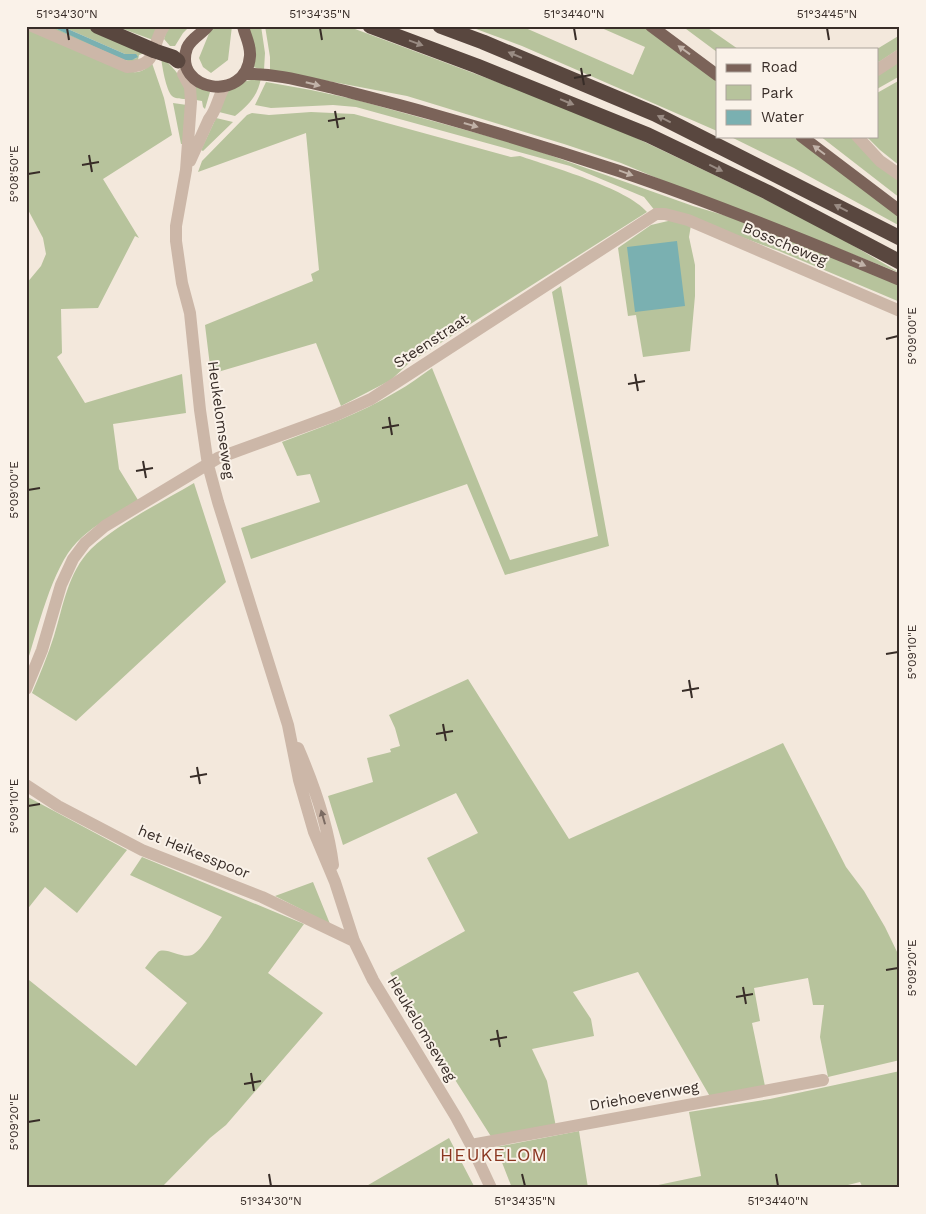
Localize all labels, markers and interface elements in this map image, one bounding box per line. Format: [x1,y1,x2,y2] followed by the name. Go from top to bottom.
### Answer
[36,7,98,21] text: 51°34'30"N
[289,7,351,21] text: 51°34'35"N
[543,7,605,21] text: 51°34'40"N
[797,7,857,21] text: 51°34'45"N
[408,40,423,47] one-way arrow
[678,45,691,56] one-way arrow
[716,48,878,138] legend
[508,51,522,59] one-way arrow
[761,58,798,76] text: Road
[306,80,321,88] one-way arrow
[761,84,794,102] text: Park
[560,99,574,107] one-way arrow
[761,108,804,126] text: Water
[657,115,671,123] one-way arrow
[463,121,478,129] one-way arrow
[813,144,826,155] one-way arrow
[7,145,21,203] text: 5°08'50"E
[708,163,723,172] one-way arrow
[618,170,633,177] one-way arrow
[833,204,848,212] one-way arrow
[740,218,830,270] street label: Bosscheweg
[852,259,867,267] one-way arrow
[905,307,919,365] text: 5°09'00"E
[390,310,472,372] street label: Steenstraat
[204,360,238,480] street label: Heukelomseweg
[7,461,21,519] text: 5°09'00"E
[905,624,919,679] text: 5°09'10"E
[7,778,21,833] text: 5°09'10"E
[318,810,326,825] one-way arrow
[136,821,252,883] street label: het Heikesspoor
[905,939,919,997] text: 5°09'20"E
[384,973,460,1085] street label: Heukelomseweg
[588,1078,700,1114] street label: Driehoevenweg
[7,1093,21,1151] text: 5°09'20"E
[440,1144,548,1165] district label: HEUKELOM
[240,1194,302,1208] text: 51°34'30"N
[494,1194,556,1208] text: 51°34'35"N
[747,1194,809,1208] text: 51°34'40"N

